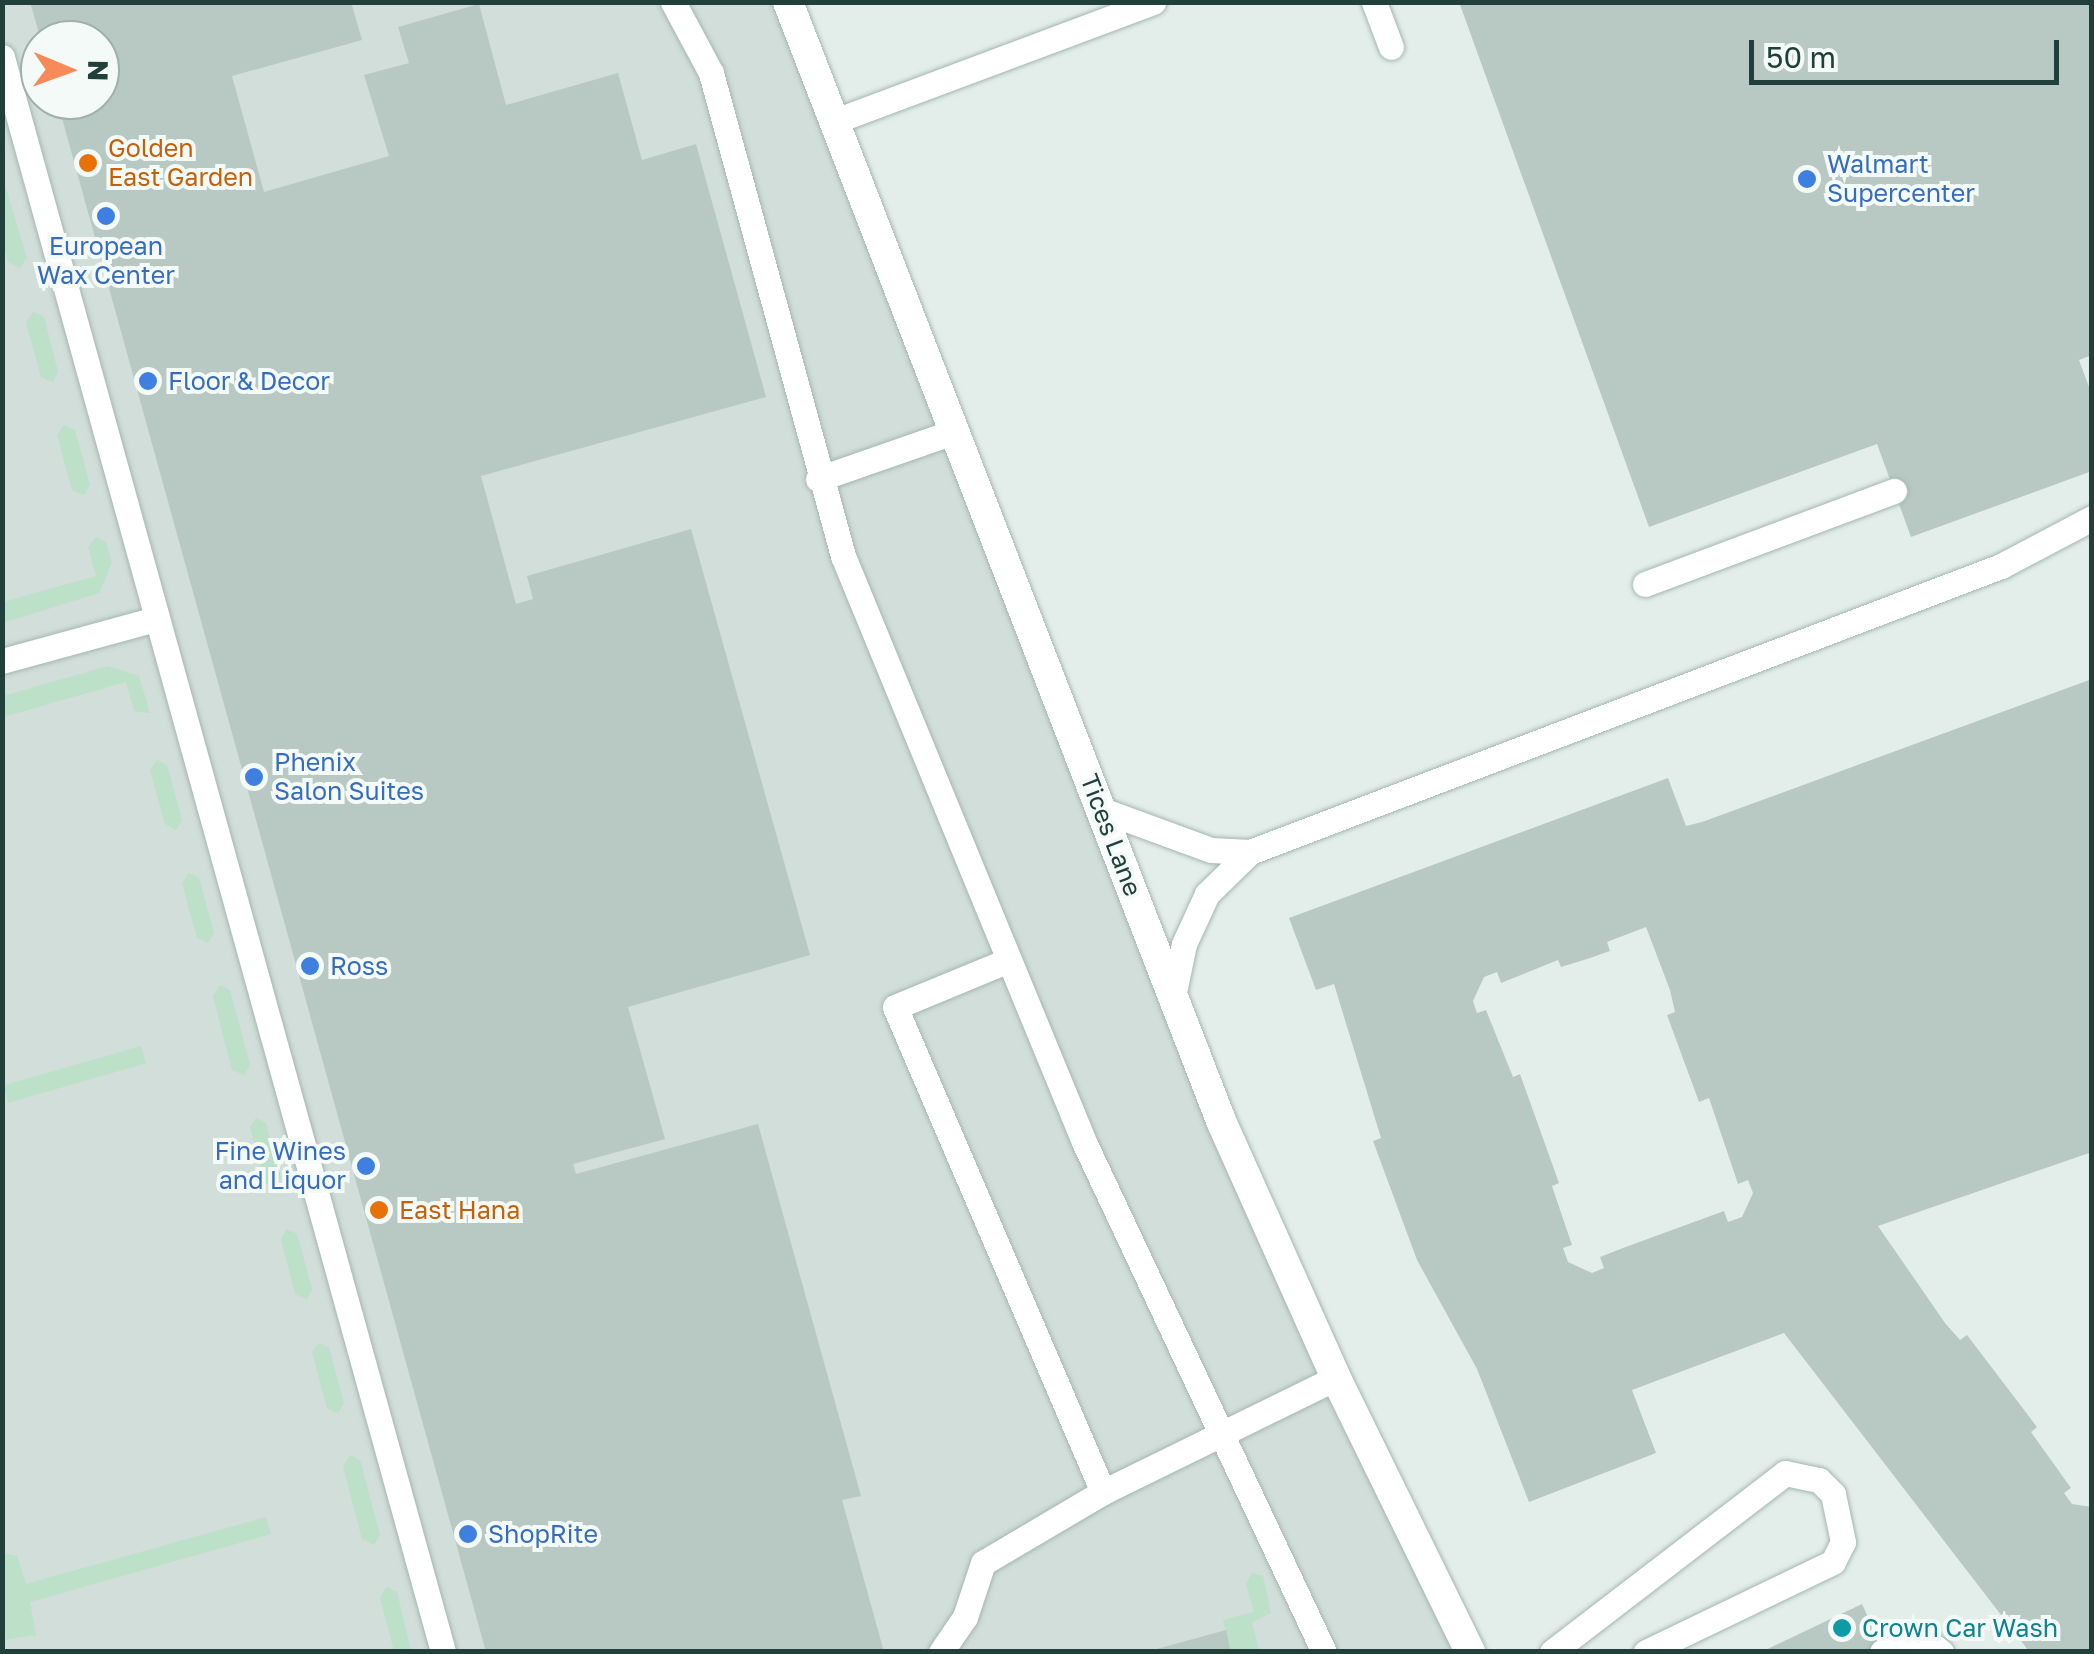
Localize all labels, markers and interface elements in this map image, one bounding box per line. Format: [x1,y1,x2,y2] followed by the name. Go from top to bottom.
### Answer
[20,20,120,120] north arrow
[1754,20,2064,82] scale bar
[1766,39,1836,75] text: 50 m
[82,60,115,81] text: N
[108,134,253,193] place label: Golden East Garden
[1827,150,1975,209] place label: Walmart Supercenter
[77,152,99,174] marker: Golden East Garden
[1796,168,1818,190] marker: Walmart Supercenter
[95,205,117,227] marker: European Wax Center
[37,232,175,291] place label: European Wax Center
[168,366,330,396] place label: Floor & Decor
[137,370,159,392] marker: Floor & Decor
[274,748,424,807] place label: Phenix Salon Suites
[243,766,265,788] marker: Phenix Salon Suites
[1074,770,1148,900] street label: Tices Lane
[330,951,388,981] place label: Ross
[299,955,321,977] marker: Ross
[214,1137,346,1196] place label: Fine Wines and Liquor
[355,1155,377,1177] marker: Fine Wines and Liquor
[399,1195,520,1225] place label: East Hana
[368,1199,390,1221] marker: East Hana
[488,1519,598,1549] place label: ShopRite
[457,1523,479,1545] marker: ShopRite
[1862,1613,2058,1643] place label: Crown Car Wash
[1831,1617,1853,1639] marker: Crown Car Wash

